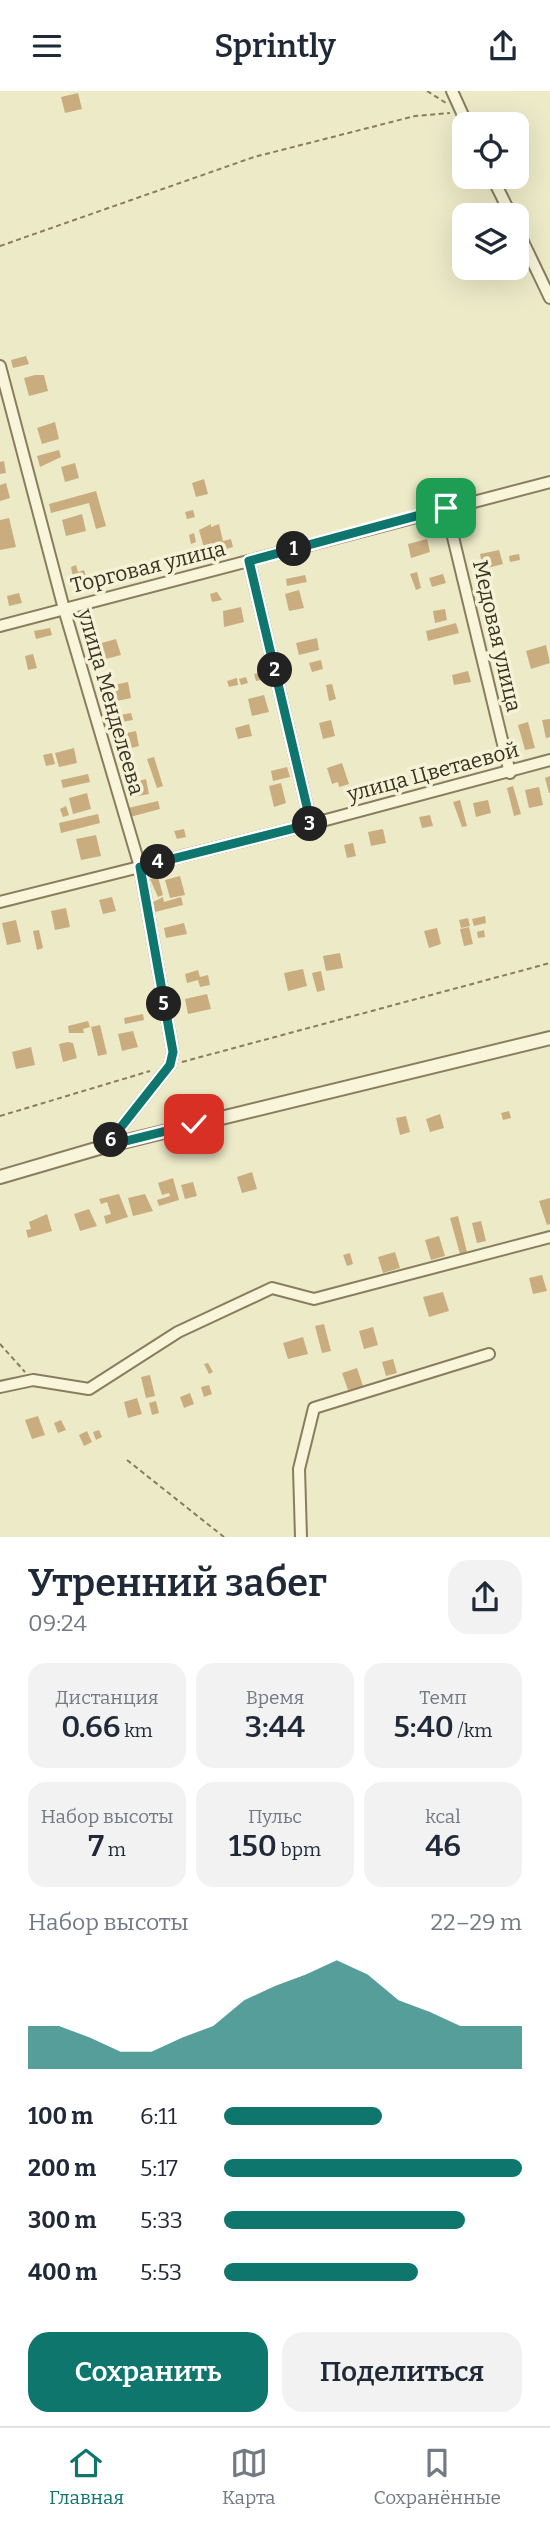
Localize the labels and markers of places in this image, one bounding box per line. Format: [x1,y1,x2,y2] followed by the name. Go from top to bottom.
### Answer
[416,478,476,538] pin
[276,531,312,567] pin: 1
[258,653,292,687] pin: 2
[292,807,328,841] pin: 3
[140,845,176,879] pin: 4
[146,986,182,1021] pin: 5
[164,1094,224,1154] pin
[94,1123,128,1157] pin: 6

